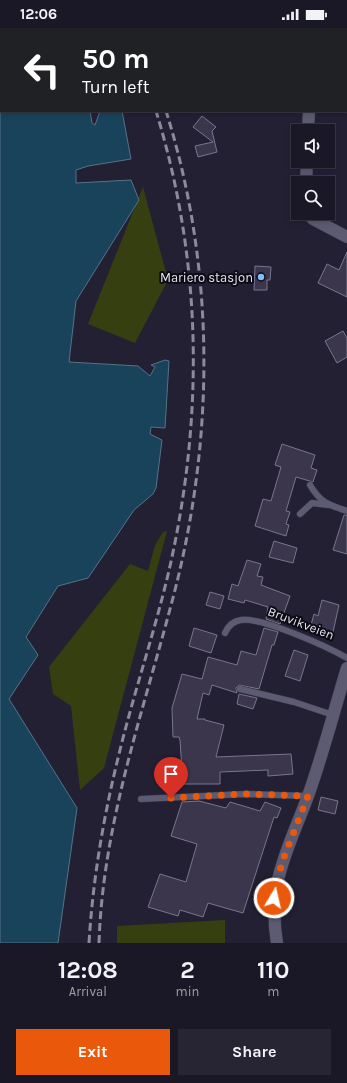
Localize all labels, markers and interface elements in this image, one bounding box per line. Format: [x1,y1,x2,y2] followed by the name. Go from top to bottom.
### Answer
[20,5,57,23] text: 12:06
[82,42,150,75] text: 50 m
[16,44,68,96] icon: left
[82,76,150,98] text: Turn left
[291,124,335,220] map controls
[291,124,335,168] button: sound
[291,176,335,220] button: search
[160,270,253,285] place label: Mariero stasjon
[256,272,266,282] marker: Mariero stasjon
[266,603,336,643] street label: Bruvikveien
[154,757,188,798] pin
[160,763,182,785] icon: arrive
[253,877,295,919] position arrow
[58,956,118,984] text: 12:08
[180,956,195,984] text: 2
[257,956,289,984] text: 110
[69,984,107,999] text: Arrival
[176,984,199,999] text: min
[267,984,279,999] text: m
[16,1029,170,1075] button: Exit
[178,1029,331,1075] button: Share

